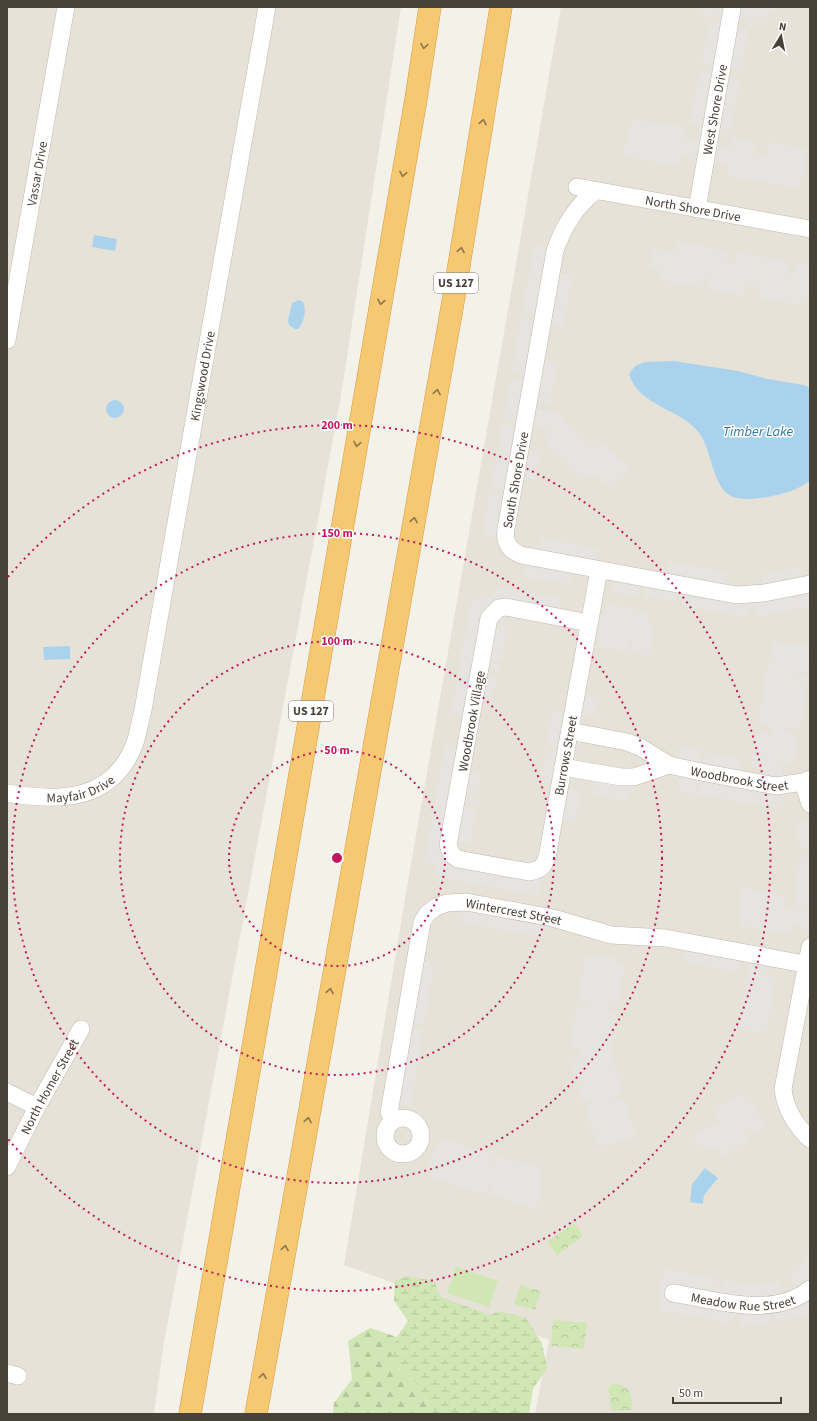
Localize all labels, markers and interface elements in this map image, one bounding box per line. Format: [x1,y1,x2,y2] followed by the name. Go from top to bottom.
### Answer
[761,16,801,56] north arrow
[778,19,788,35] text: N
[421,42,429,49] one-way arrow
[699,63,732,156] street label: West Shore Drive
[478,119,487,125] one-way arrow
[23,140,52,208] street label: Vassar Drive
[399,171,408,177] one-way arrow
[644,191,742,226] street label: North Shore Drive
[456,247,465,253] one-way arrow
[434,273,478,293] road number: US 127
[377,299,386,305] one-way arrow
[186,330,220,423] street label: Kingswood Drive
[432,389,440,395] one-way arrow
[321,417,353,434] text: 200 m
[723,422,793,442] water label: Timber Lake
[499,430,533,530] street label: South Shore Drive
[353,441,361,447] one-way arrow
[409,517,418,523] one-way arrow
[321,525,353,542] text: 150 m
[321,633,353,650] text: 100 m
[454,669,490,773] street label: Woodbrook Village
[289,701,333,721] road number: US 127
[550,714,582,797] street label: Burrows Street
[324,742,350,759] text: 50 m
[689,762,790,796] street label: Woodbrook Street
[46,771,119,807] street label: Mayfair Drive
[330,851,344,865] centre of rings
[464,894,564,930] street label: Wintercrest Street
[326,988,334,995] one-way arrow
[17,1035,84,1138] street label: North Homer Street
[303,1116,312,1123] one-way arrow
[281,1244,289,1251] one-way arrow
[689,1289,799,1315] street label: Meadow Rue Street
[258,1372,267,1379] one-way arrow
[673,1379,781,1405] scale bar
[679,1385,703,1402] text: 50 m

